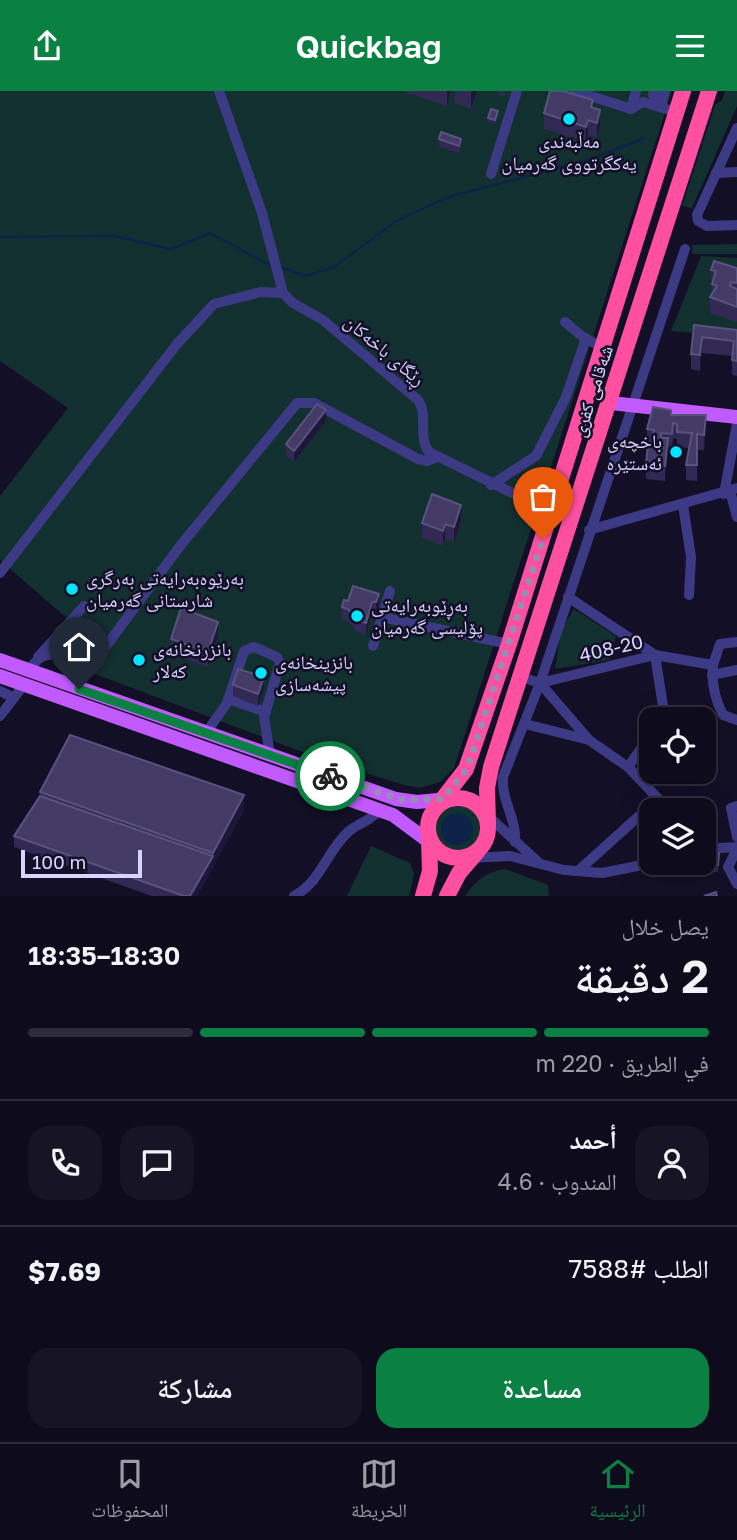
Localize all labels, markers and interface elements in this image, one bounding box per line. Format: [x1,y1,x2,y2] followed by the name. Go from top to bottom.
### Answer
[28,27,66,65] icon: share
[295,27,442,65] text: Quickbag
[671,27,709,65] icon: menu
[561,111,577,127] marker: مەڵبەندی یەکگرتووی گەرمیان
[501,129,637,175] place label: مەڵبەندی یەکگرتووی گەرمیان
[338,309,430,393] street label: ڕێگای باخەکان
[566,342,618,440] street label: شەقامی کفری
[607,429,662,475] place label: باخچەی ئەستێرە
[668,444,684,460] marker: باخچەی ئەستێرە
[513,467,573,539] pin
[524,478,562,516] icon: bag
[86,566,244,612] place label: بەرێوەبەرایەتی بەرگری شارستانی گەرمیان
[64,581,80,597] marker: بەرێوەبەرایەتی بەرگری شارستانی گەرمیان
[371,593,483,639] place label: بەڕێوبەرایەتی پۆلیسی گەرمیان
[349,608,365,624] marker: بەڕێوبەرایەتی پۆلیسی گەرمیان
[49,617,109,689] pin
[60,628,98,666] icon: home
[577,629,645,666] street label: 408-20
[152,637,232,683] place label: بانزرنخانەی کەلار
[275,650,353,696] place label: بانزینخانەی پیشەسازی
[131,652,147,668] marker: بانزرنخانەی کەلار
[253,665,269,681] marker: بانزینخانەی پیشەسازی
[639,707,716,875] map controls
[639,707,716,784] button: locate
[295,741,365,811] courier
[311,757,349,795] icon: bike
[639,798,716,875] button: layers
[21,847,142,879] scale bar
[32,850,86,873] text: 100 m
[622,912,709,940] text: يصل خلال
[28,940,180,971] text: 18:30–18:35
[574,948,709,1003] text: 2 دقيقة
[536,1049,709,1077] text: في الطريق · 220 m
[569,1124,617,1155] text: أحمد
[28,1126,102,1200] button: phone
[120,1126,194,1200] button: chat
[635,1126,709,1200] button: person
[498,1167,617,1195] text: المندوب · 4.6
[569,1253,709,1284] text: الطلب #7588
[28,1256,101,1287] text: $7.69
[28,1348,362,1428] button: مشاركة
[376,1348,709,1428] button: مساعدة
[91,1455,169,1529] tab: المحفوظات
[351,1455,407,1529] tab: الخريطة
[589,1455,646,1529] tab: الرئيسية

